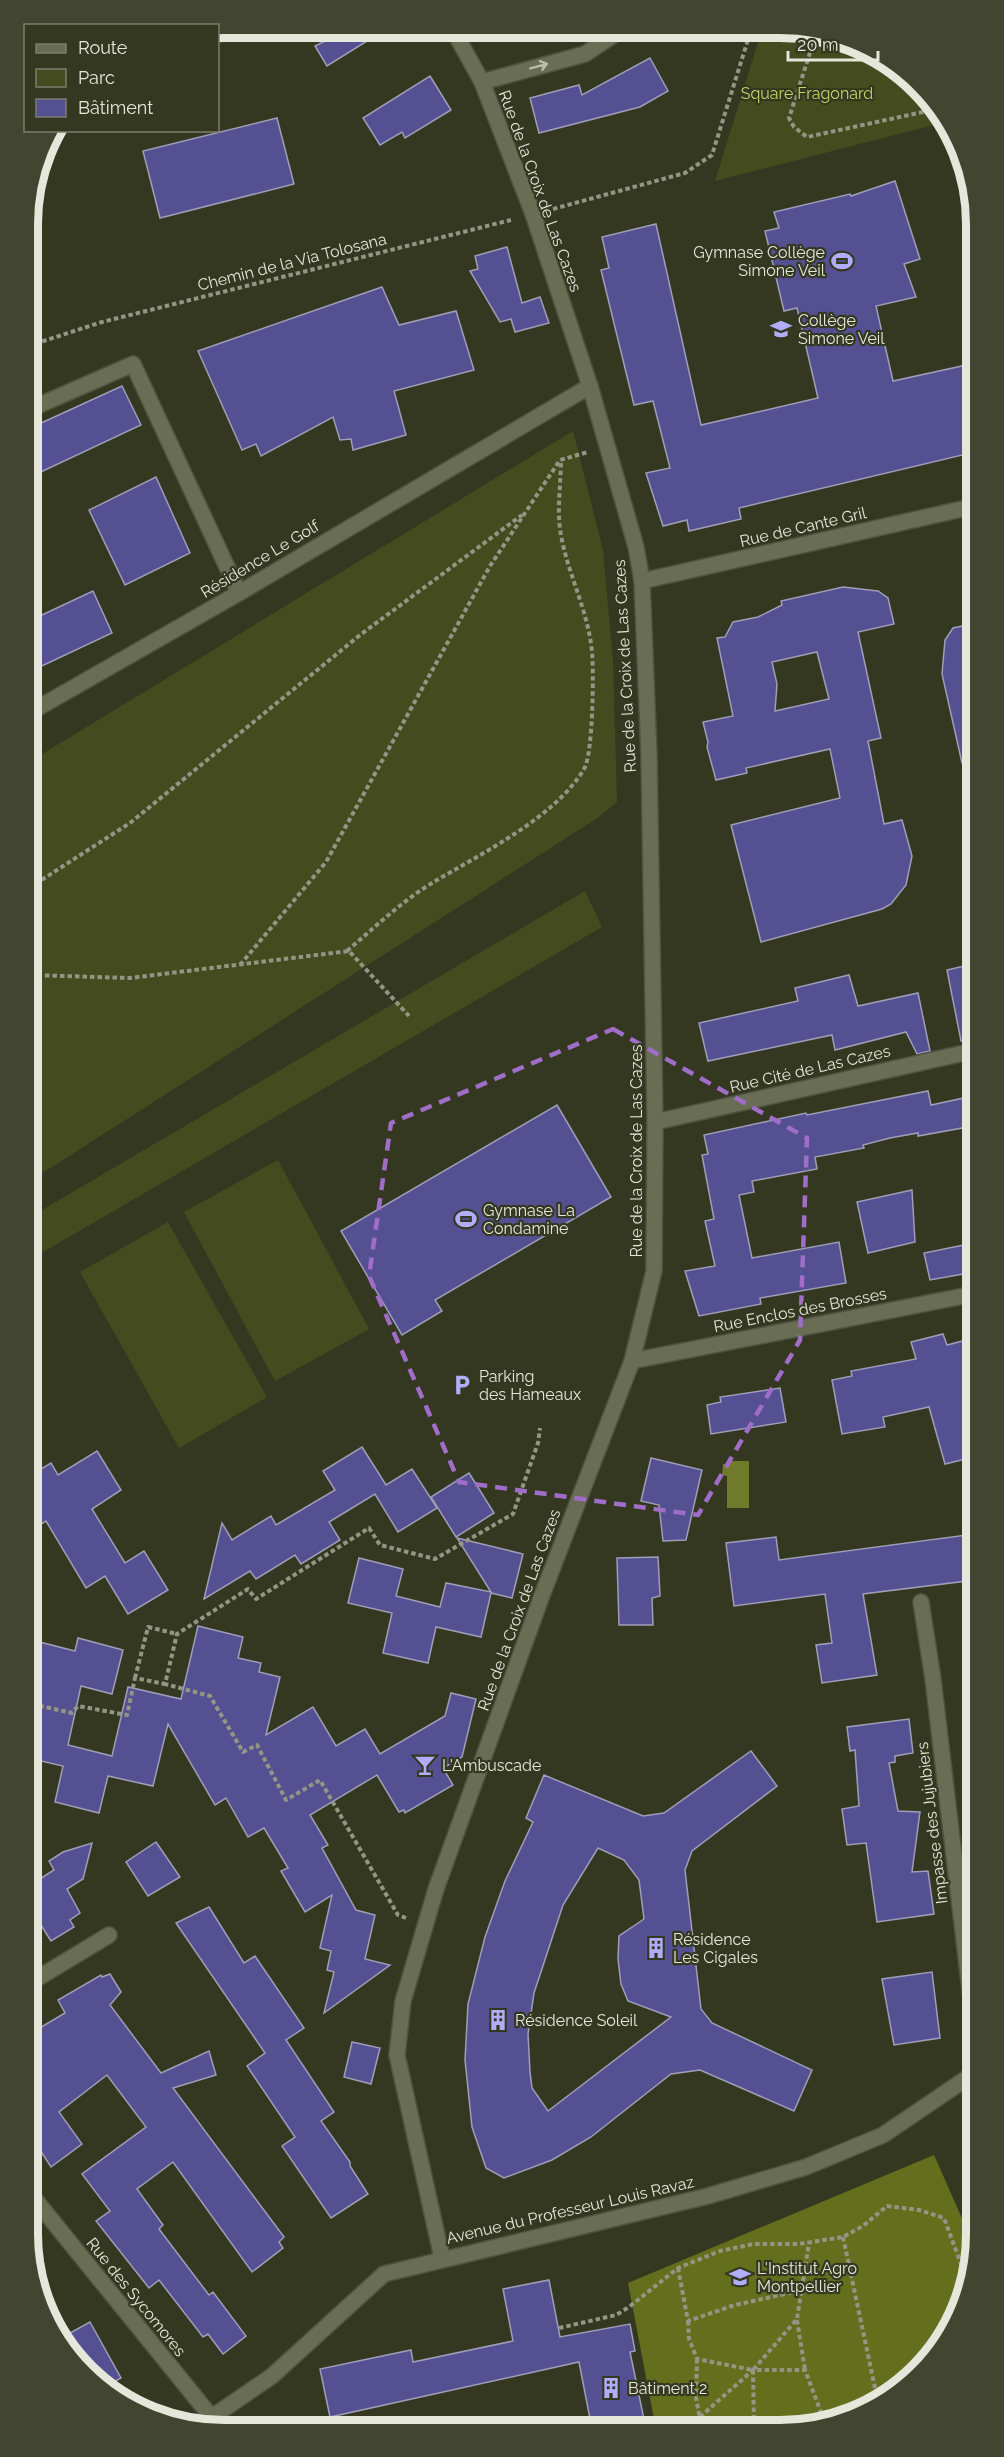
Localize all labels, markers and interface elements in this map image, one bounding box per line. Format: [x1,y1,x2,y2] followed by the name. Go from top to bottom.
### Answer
[24,24,219,132] legend
[788,24,878,62] scale bar
[797,34,839,55] text: 20 m
[78,37,128,58] text: Route
[529,60,548,72] one-way arrow
[78,67,115,88] text: Parc
[741,84,873,103] park label: Square Fragonard
[495,88,585,295] street label: Rue de la Croix de Las Cazes
[78,97,153,118] text: Bâtiment
[196,229,388,295] street label: Chemin de la Via Tolosana
[693,243,826,280] place label: Gymnase Collège Simone Veil
[830,249,854,273] sports icon: Gymnase Collège Simone Veil
[798,311,885,348] place label: Collège Simone Veil
[769,317,793,341] school or university icon: Collège Simone Veil
[738,503,869,551] street label: Rue de Cante Gril
[197,516,323,602] street label: Résidence Le Golf
[610,559,640,773] street label: Rue de la Croix de Las Cazes
[728,1041,892,1097] street label: Rue Cité de Las Cazes
[627,1044,646,1258] street label: Rue de la Croix de Las Cazes
[483,1201,575,1238] place label: Gymnase La Condamine
[454,1207,478,1231] sports icon: Gymnase La Condamine
[712,1284,888,1336] street label: Rue Enclos des Brosses
[479,1367,581,1404] place label: Parking des Hameaux
[450,1373,474,1397] parking icon: Parking des Hameaux
[474,1506,564,1713] street label: Rue de la Croix de Las Cazes
[913,1741,951,1905] street label: Impasse des Jujubiers
[413,1753,437,1777] bar icon: L'Ambuscade
[442,1756,541,1775] place label: L'Ambuscade
[673,1930,758,1967] place label: Résidence Les Cigales
[644,1936,668,1960] building icon: Résidence Les Cigales
[486,2008,510,2032] building icon: Résidence Soleil
[515,2011,638,2030] place label: Résidence Soleil
[444,2172,696,2248] street label: Avenue du Professeur Louis Ravaz
[82,2234,190,2360] street label: Rue des Sycomores
[757,2259,857,2296] place label: L'Institut Agro Montpellier
[728,2265,752,2289] school or university icon: L'Institut Agro Montpellier
[599,2376,623,2400] building icon: Bâtiment 2
[628,2379,707,2398] place label: Bâtiment 2

